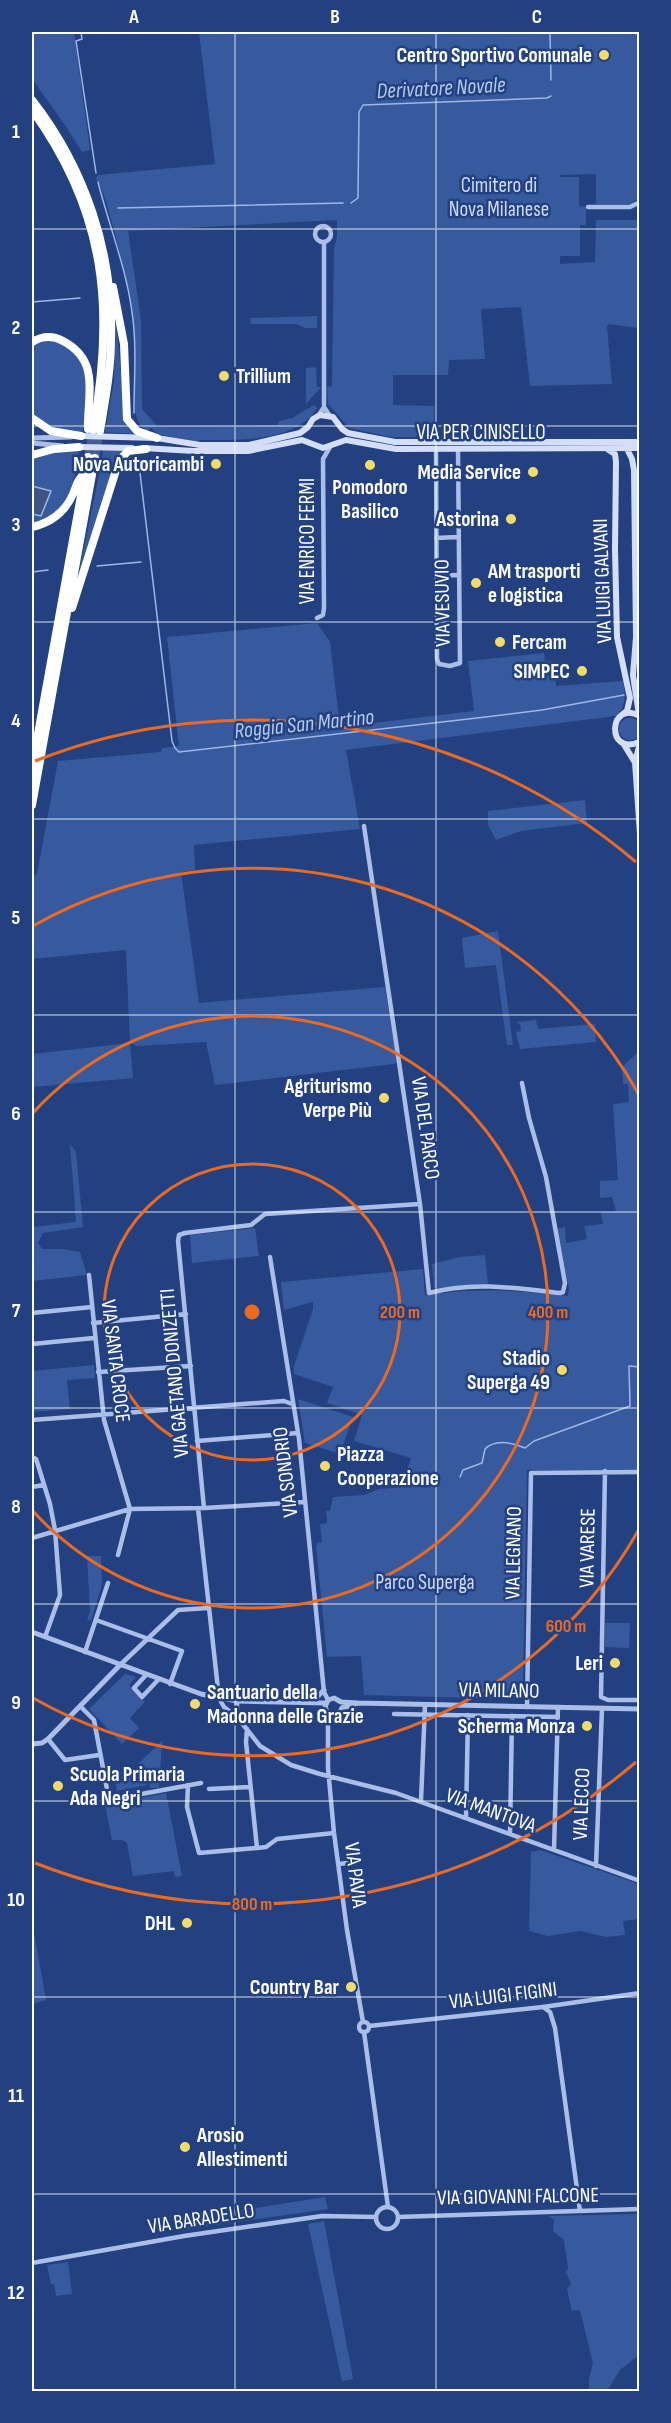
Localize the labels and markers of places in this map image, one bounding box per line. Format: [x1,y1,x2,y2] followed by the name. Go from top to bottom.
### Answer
[396,43,592,68] place label: Centro Sportivo Comunale
[597,48,611,62] marker: Centro Sportivo Comunale
[236,364,291,389] place label: Trillium
[217,369,231,383] marker: Trillium
[73,452,204,477] place label: Nova Autoricambi
[209,457,223,471] marker: Nova Autoricambi
[363,458,377,472] marker: Pomodoro Basilico
[417,460,521,485] place label: Media Service
[526,465,540,479] marker: Media Service
[332,475,408,524] place label: Pomodoro Basilico
[435,507,499,532] place label: Astorina
[504,512,518,526] marker: Astorina
[487,559,581,608] place label: AM trasporti e logistica
[469,576,483,590] marker: AM trasporti e logistica
[512,630,567,655] place label: Fercam
[493,635,507,649] marker: Fercam
[513,659,570,684] place label: SIMPEC
[575,664,589,678] marker: SIMPEC
[283,1074,372,1123] place label: Agriturismo Verpe Più
[377,1091,391,1105] marker: Agriturismo Verpe Più
[242,1302,262,1322] centre of rings
[467,1346,550,1395] place label: Stadio Superga 49
[555,1363,569,1377] marker: Stadio Superga 49
[337,1442,439,1491] place label: Piazza Cooperazione
[318,1459,332,1473] marker: Piazza Cooperazione
[575,1651,603,1676] place label: Leri
[608,1656,622,1670] marker: Leri
[207,1680,364,1729] place label: Santuario della Madonna delle Grazie
[188,1697,202,1711] marker: Santuario della Madonna delle Grazie
[458,1714,575,1739] place label: Scherma Monza
[580,1719,594,1733] marker: Scherma Monza
[69,1762,185,1811] place label: Scuola Primaria Ada Negri
[51,1779,65,1793] marker: Scuola Primaria Ada Negri
[145,1911,175,1936] place label: DHL
[180,1916,194,1930] marker: DHL
[250,1975,340,2000] place label: Country Bar
[344,1980,358,1994] marker: Country Bar
[196,2123,287,2172] place label: Arosio Allestimenti
[178,2140,192,2154] marker: Arosio Allestimenti

